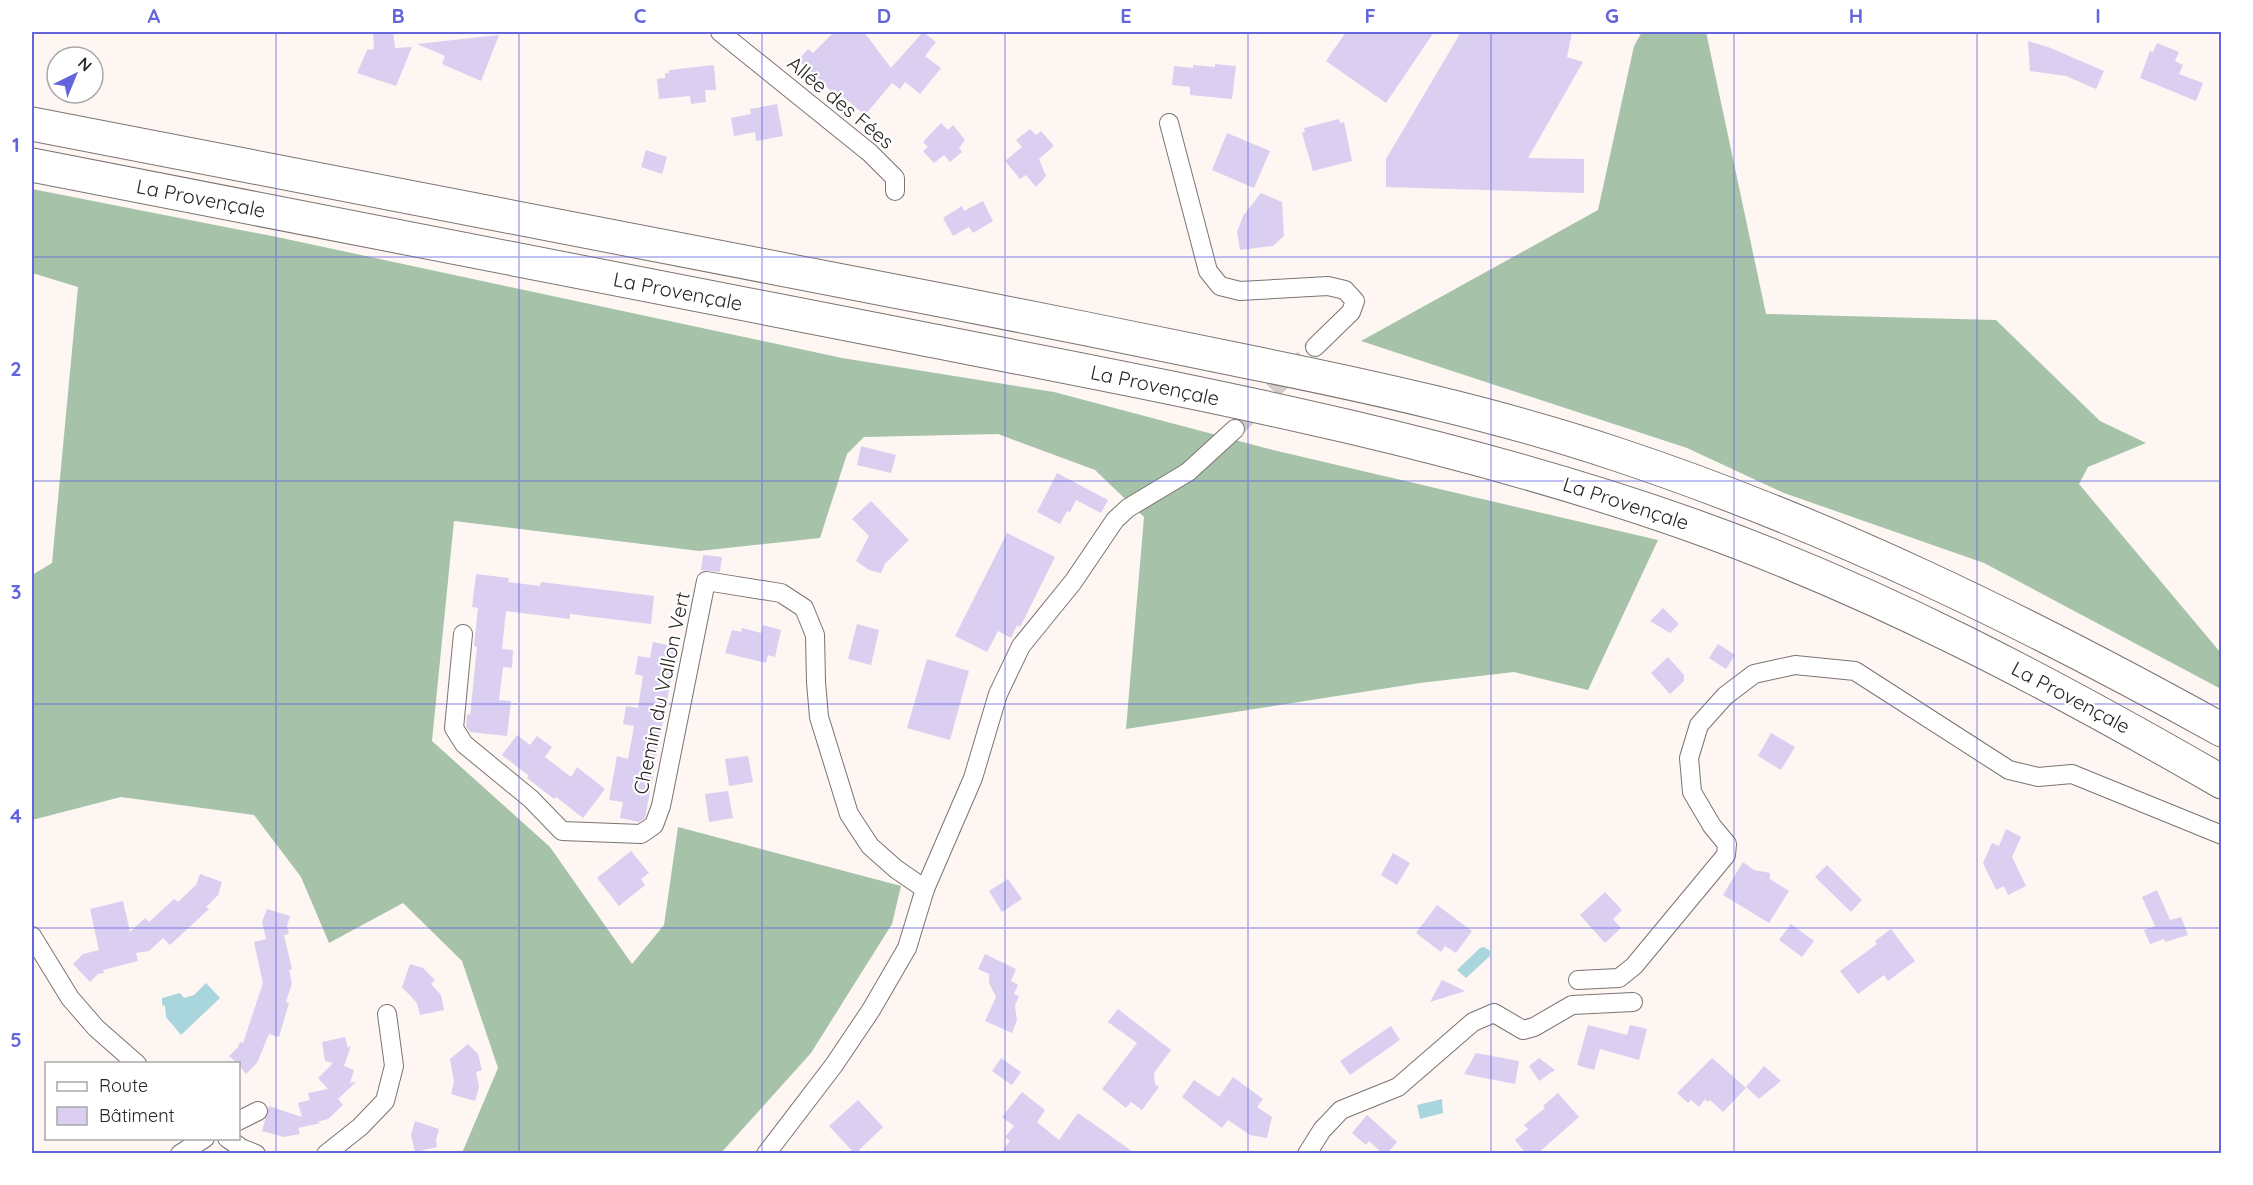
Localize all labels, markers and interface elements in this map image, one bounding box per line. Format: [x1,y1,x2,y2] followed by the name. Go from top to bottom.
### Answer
[148,3,161,28] text: A
[391,3,405,28] text: B
[634,3,647,28] text: C
[877,3,891,28] text: D
[1120,3,1132,28] text: E
[1364,3,1376,28] text: F
[1605,3,1619,28] text: G
[1849,3,1863,28] text: H
[2095,3,2101,28] text: I
[45,45,105,105] north arrow
[783,50,899,154] street label: Allée des Fées
[74,53,96,75] text: N
[12,132,20,157] text: 1
[134,173,268,223] street label: La Provençale
[611,266,745,316] street label: La Provençale
[10,356,22,381] text: 2
[1088,359,1222,411] street label: La Provençale
[1560,471,1692,535] street label: La Provençale
[11,579,21,604] text: 3
[627,589,695,797] street label: Chemin du Vallon Vert
[2007,655,2135,739] street label: La Provençale
[10,803,22,828] text: 4
[10,1027,22,1052] text: 5
[45,1062,240,1140] legend
[99,1074,148,1097] text: Route
[99,1104,175,1127] text: Bâtiment

